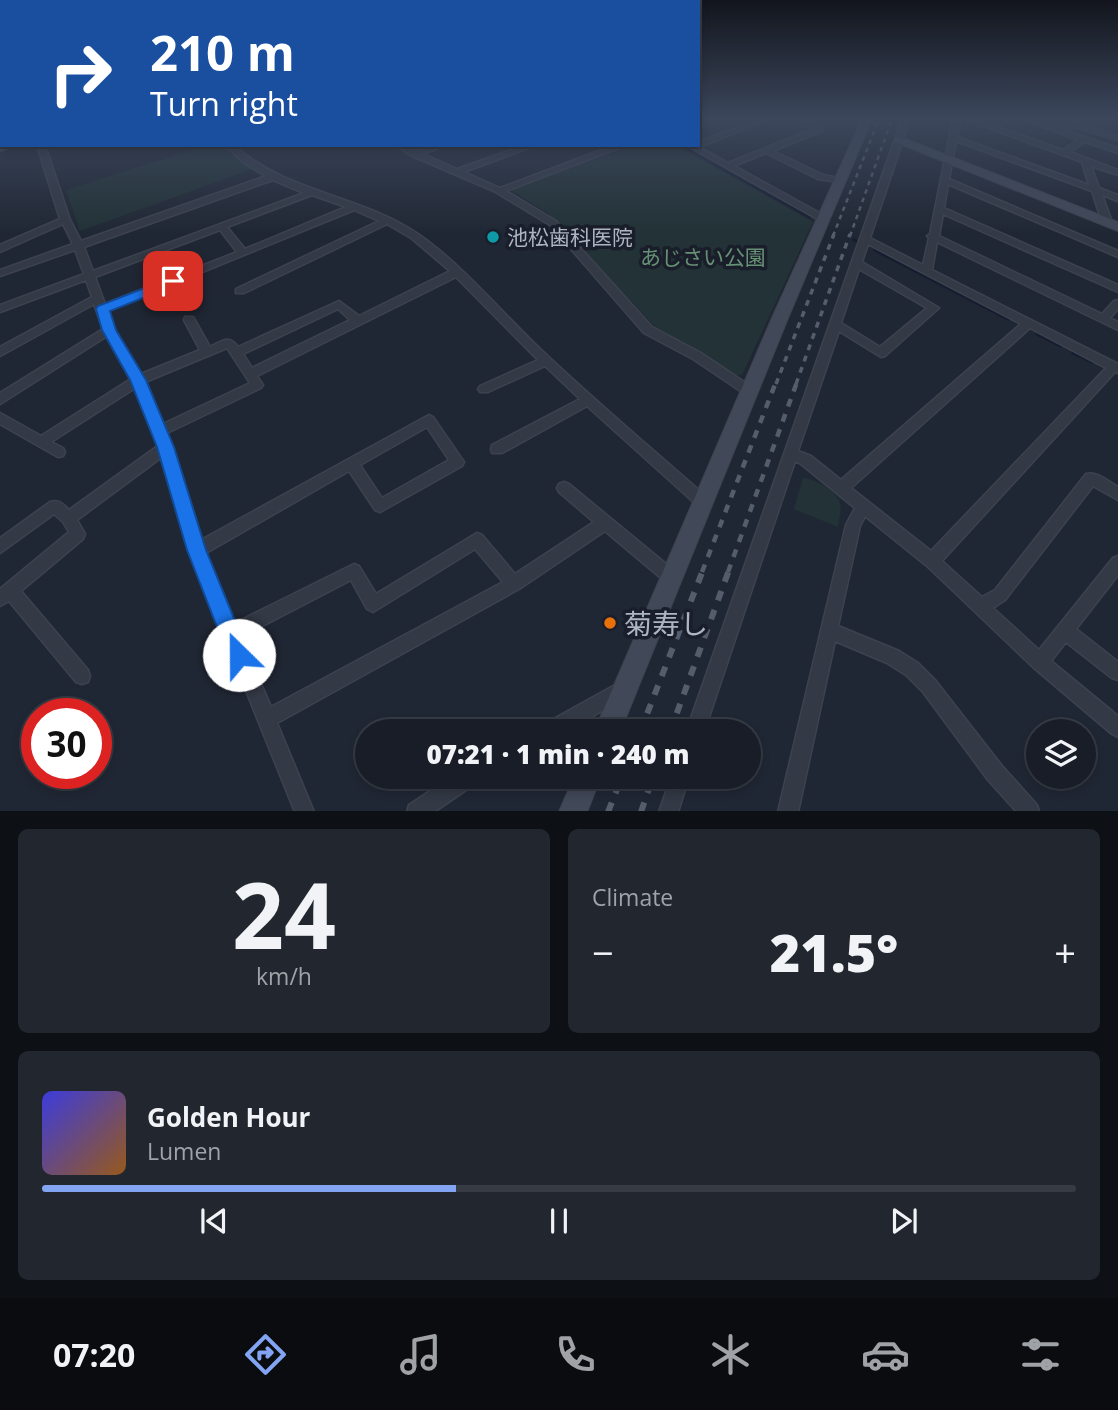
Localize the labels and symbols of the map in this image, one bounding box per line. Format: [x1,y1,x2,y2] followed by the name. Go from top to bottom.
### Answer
[507,223,633,251] place label: 池松歯科医院
[485,229,501,245] marker: 池松歯科医院
[640,243,766,271] park label: あじさい公園
[143,251,203,311] pin
[624,604,708,642] place label: 菊寿し
[602,615,618,631] marker: 菊寿し
[202,618,276,692] position arrow
[21,698,112,789] speed limit sign: 30

